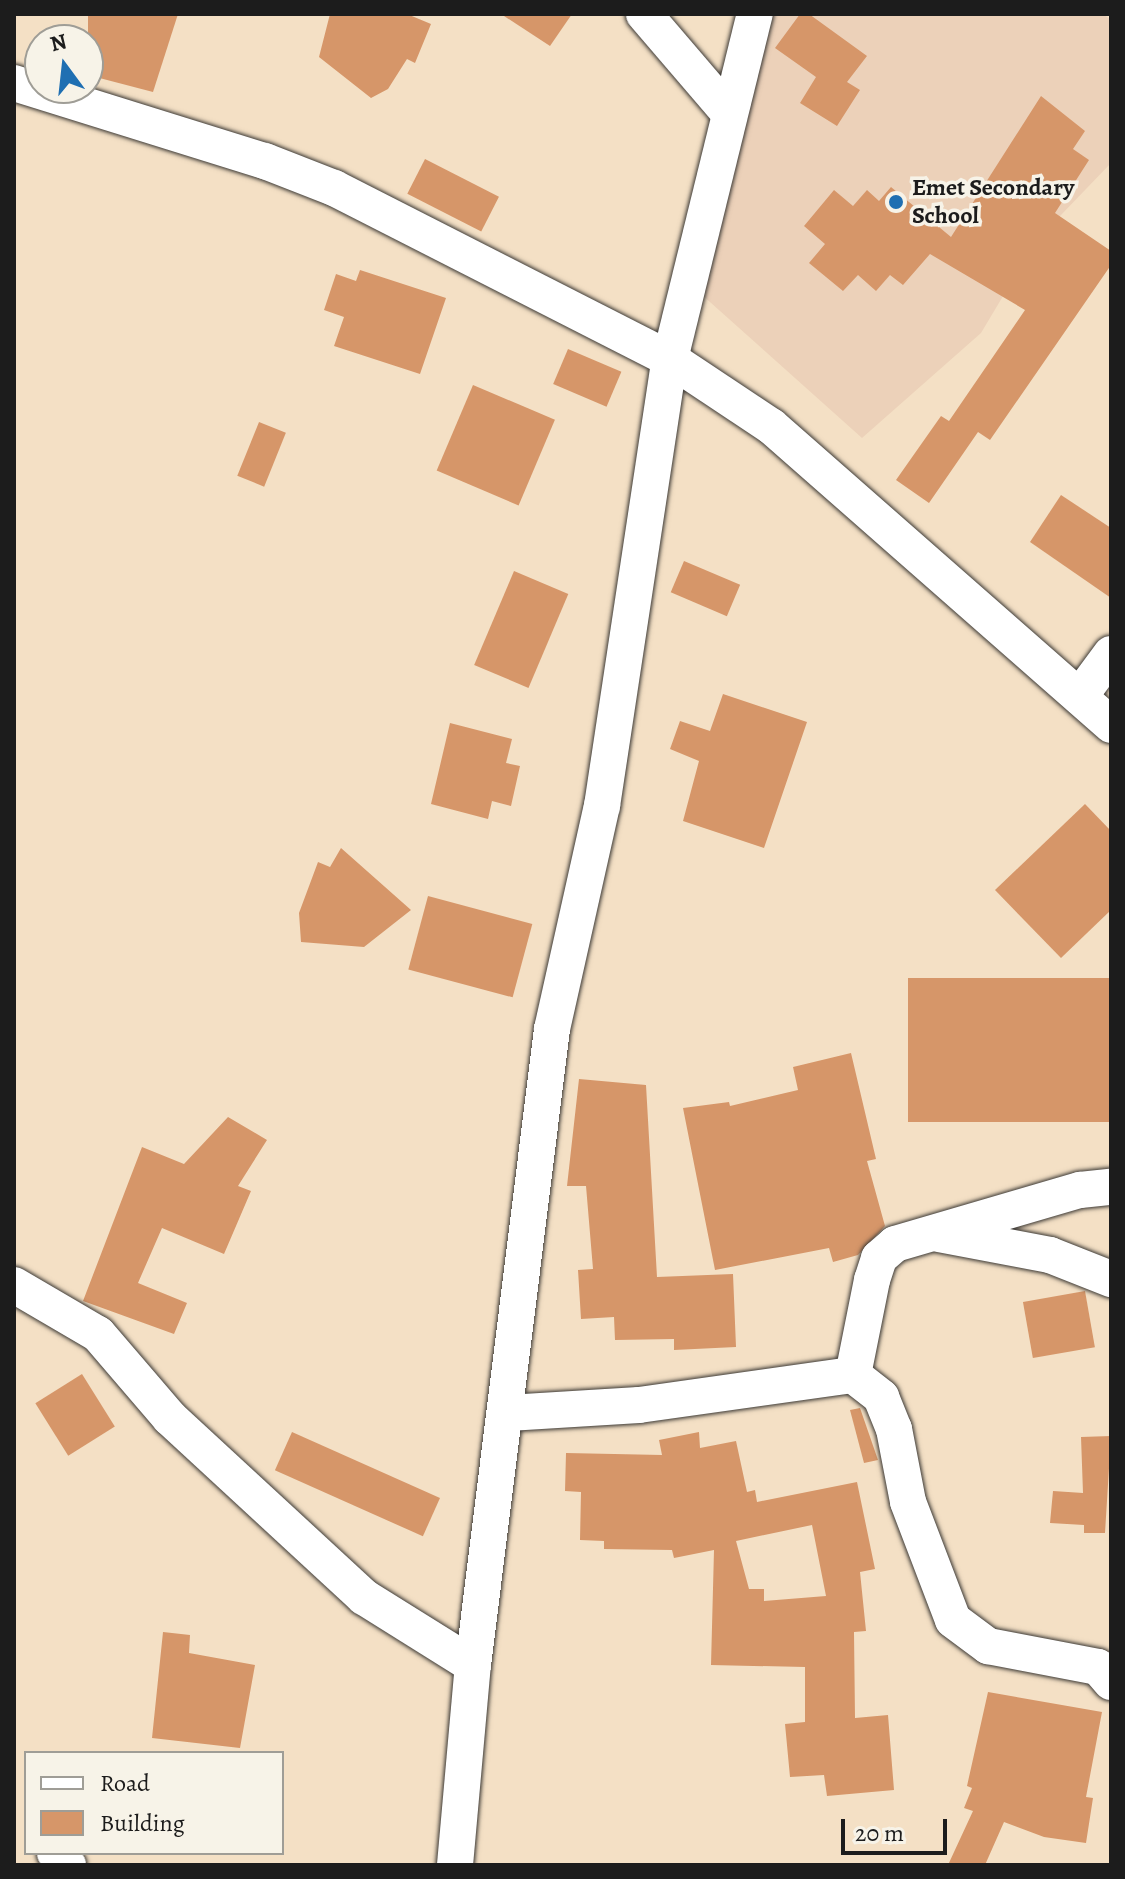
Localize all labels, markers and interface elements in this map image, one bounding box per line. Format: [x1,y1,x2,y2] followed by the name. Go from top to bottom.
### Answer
[24,24,104,104] north arrow
[47,26,70,59] text: N
[912,174,1074,230] place label: Emet Secondary School
[887,193,905,211] marker: Emet Secondary School
[24,1751,284,1855] legend
[100,1767,150,1799] text: Road
[845,1803,951,1853] scale bar
[100,1807,185,1839] text: Building
[855,1817,904,1849] text: 20 m

